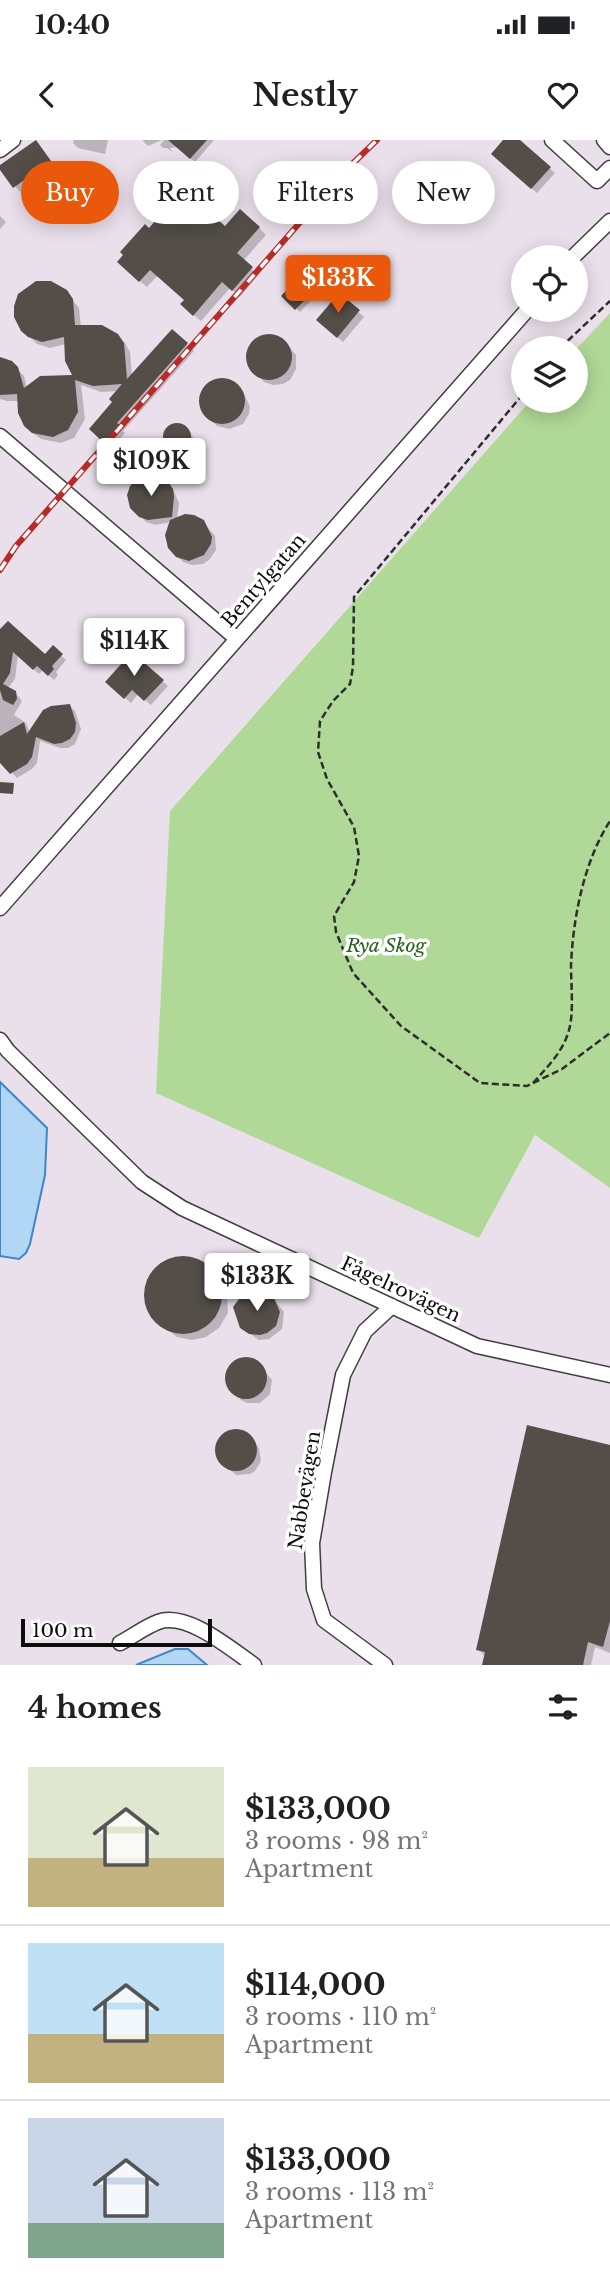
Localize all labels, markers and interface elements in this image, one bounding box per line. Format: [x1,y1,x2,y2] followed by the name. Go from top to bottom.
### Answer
[35,9,110,41] text: 10:40
[252,75,358,115] text: Nestly
[28,76,66,114] icon: back
[544,76,582,114] icon: heart
[21,161,119,224] chip: Buy
[133,161,239,224] chip: Rent
[253,161,378,224] chip: Filters
[392,161,495,224] chip: New
[511,245,588,413] map controls
[511,245,588,322] button: locate
[289,256,387,315] pin: $133K
[301,264,375,292] text: $133K
[511,336,588,413] button: layers
[102,438,200,498] pin: $109K
[113,447,189,475] text: $109K
[216,529,310,632] street label: Bentylgatan
[85,618,183,678] pin: $114K
[99,627,169,655] text: $114K
[345,934,427,957] park label: Rya Skog
[337,1252,464,1327] street label: Fågelrovägen
[208,1254,306,1313] pin: $133K
[220,1262,294,1290] text: $133K
[284,1429,325,1551] street label: Nabbevägen
[21,1616,212,1648] scale bar
[32,1619,93,1642] text: 100 m
[544,1688,582,1726] icon: filters
[28,1689,162,1726] text: 4 homes
[245,1790,391,1827] text: $133,000
[84,1795,168,1879] icon: home
[245,1827,428,1855] text: 3 rooms · 98 m²
[245,1855,373,1883] text: Apartment
[245,1966,386,2003] text: $114,000
[84,1971,168,2055] icon: home
[245,2003,436,2031] text: 3 rooms · 110 m²
[245,2031,373,2059] text: Apartment
[245,2141,391,2178] text: $133,000
[84,2146,168,2230] icon: home
[245,2178,434,2206] text: 3 rooms · 113 m²
[245,2206,373,2234] text: Apartment

